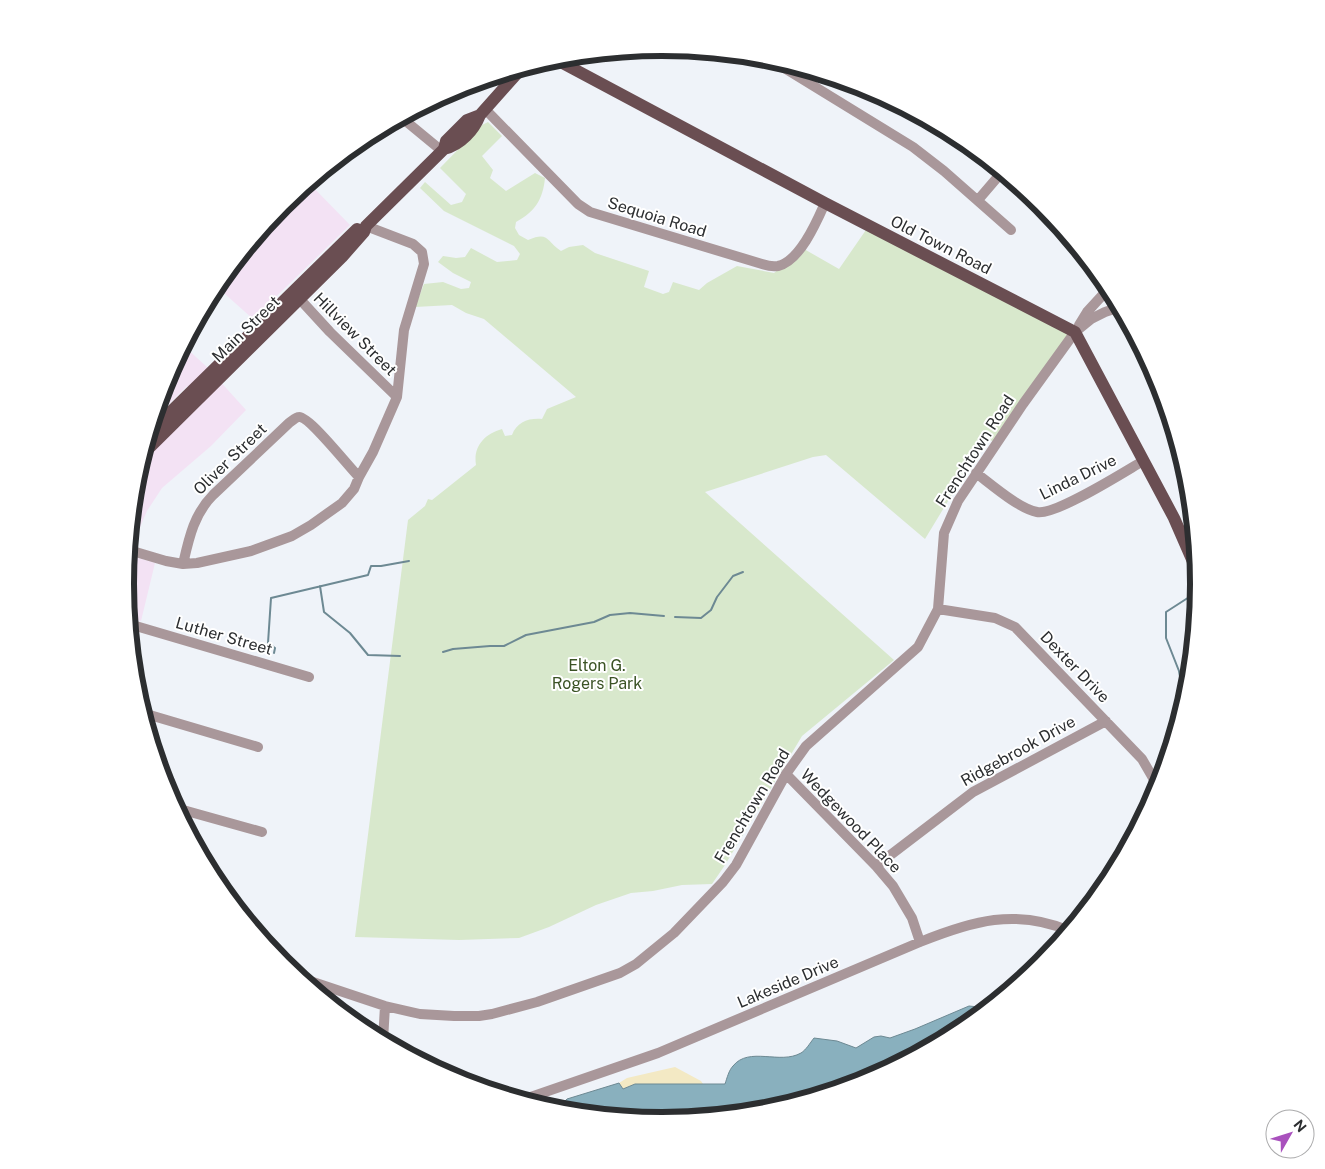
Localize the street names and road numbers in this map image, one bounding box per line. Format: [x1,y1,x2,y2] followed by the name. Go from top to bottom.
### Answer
[605,193,709,241] street label: Sequoia Road
[888,211,994,279] street label: Old Town Road
[310,289,400,379] street label: Hillview Street
[208,292,284,366] street label: Main Street
[932,391,1018,511] street label: Frenchtown Road
[190,419,270,499] street label: Oliver Street
[1036,450,1120,504] street label: Linda Drive
[173,613,275,659] street label: Luther Street
[1036,627,1114,707] street label: Dexter Drive
[957,712,1079,790] street label: Ridgebrook Drive
[710,745,794,867] street label: Frenchtown Road
[797,765,905,877] street label: Wedgewood Place
[734,952,842,1012] street label: Lakeside Drive

